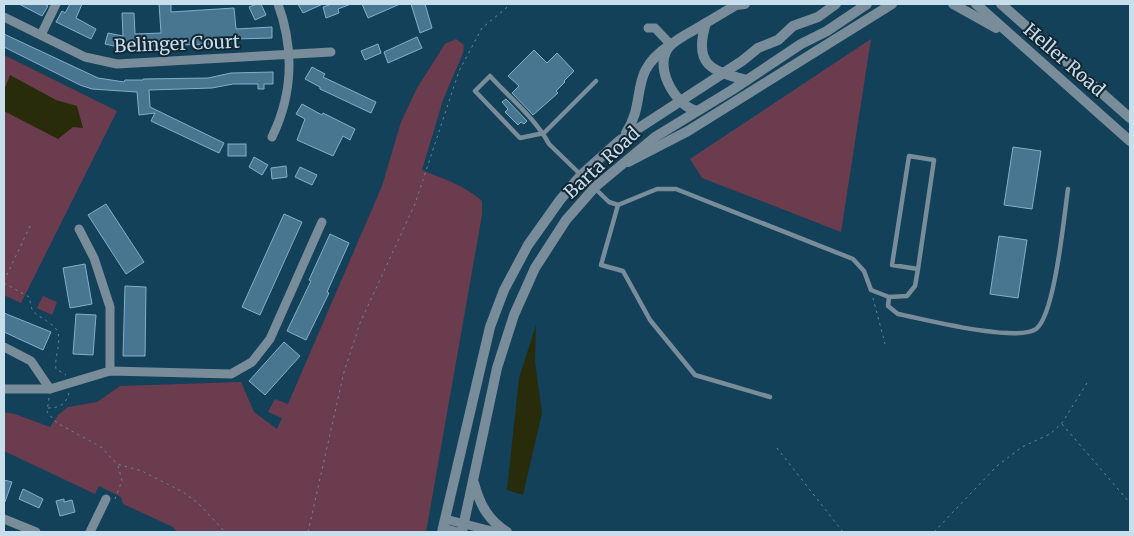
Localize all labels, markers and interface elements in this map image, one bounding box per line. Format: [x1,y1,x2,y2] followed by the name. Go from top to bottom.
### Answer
[1019,18,1110,101] street label: Heller Road
[114,30,240,57] street label: Belinger Court
[559,122,644,203] street label: Barta Road

